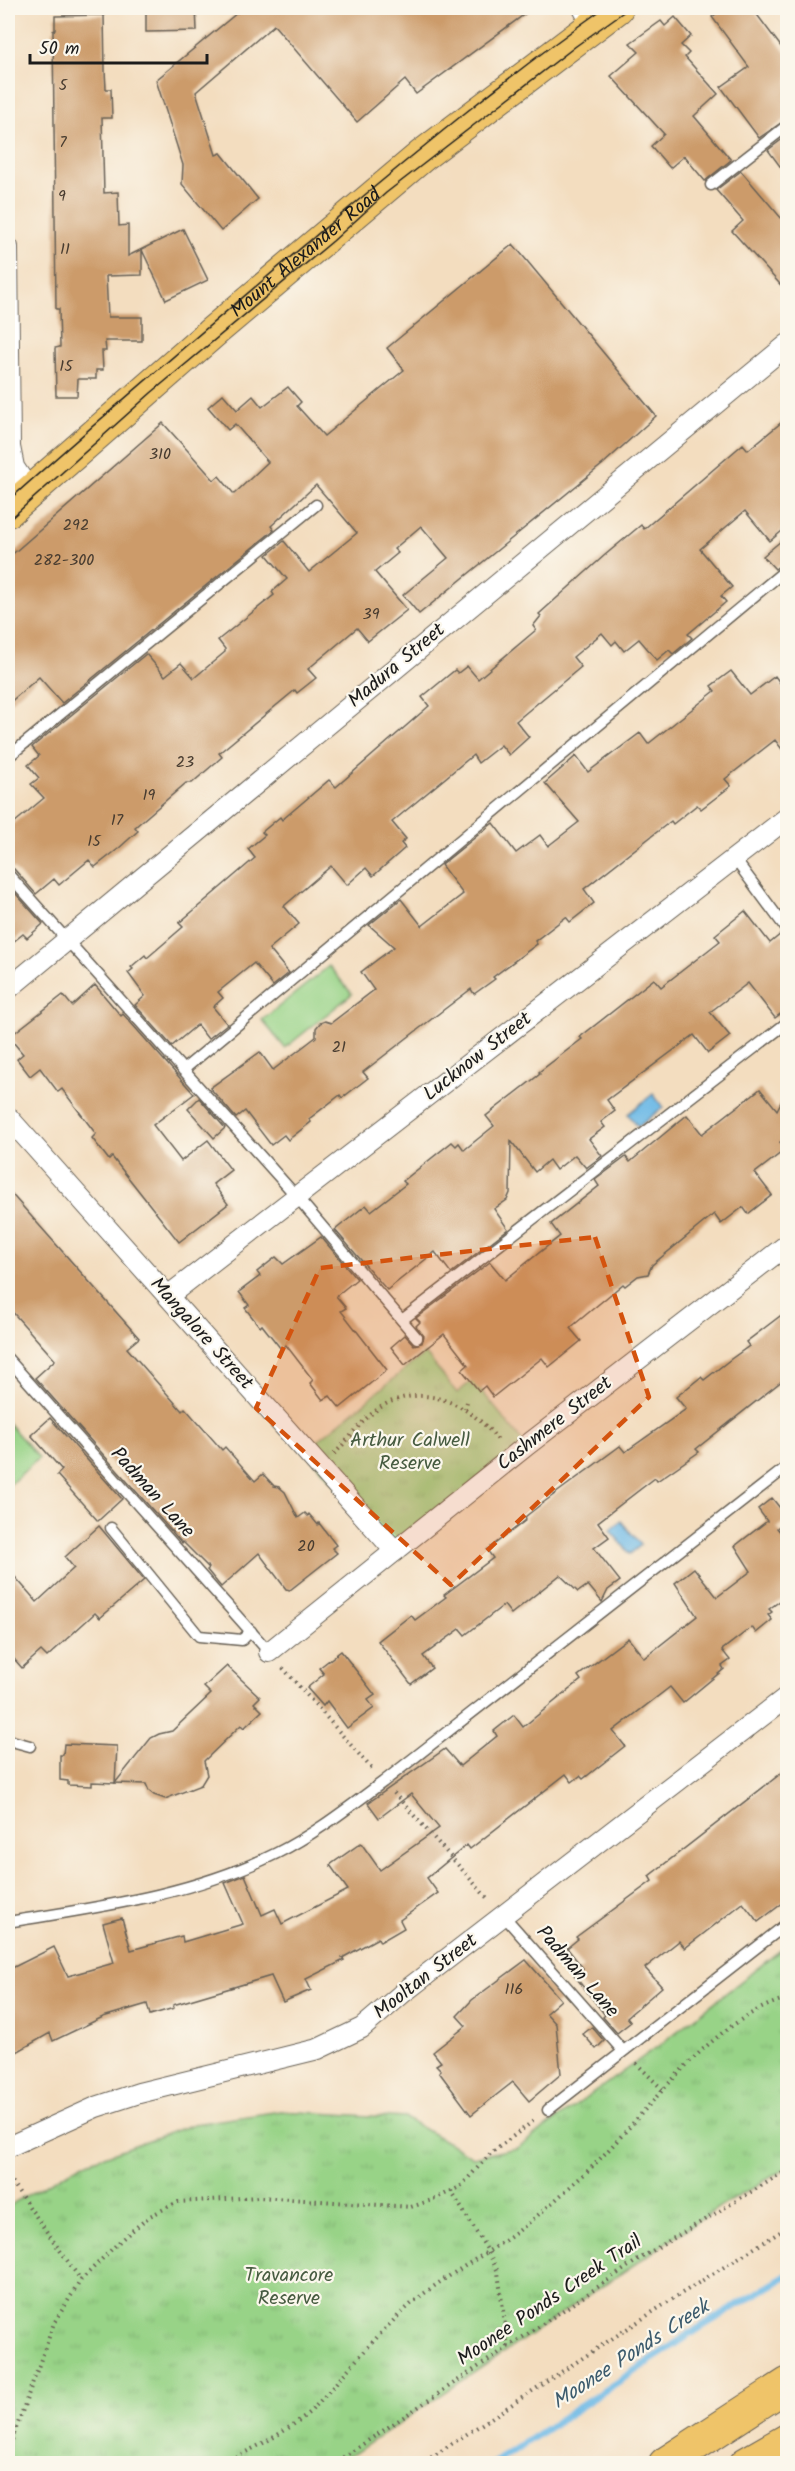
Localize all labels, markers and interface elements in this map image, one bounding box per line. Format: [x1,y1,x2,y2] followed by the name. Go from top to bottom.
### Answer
[30,27,207,65] scale bar
[39,35,79,64] text: 50 m
[59,73,69,98] house number: 5
[59,130,67,155] house number: 7
[223,180,390,327] street label: Mount Alexander Road
[58,184,66,209] house number: 9
[60,237,70,262] house number: 11
[59,354,74,379] house number: 15
[149,442,171,467] house number: 310
[63,513,89,538] house number: 292
[34,548,94,573] house number: 282-300
[363,602,380,627] house number: 39
[341,615,453,717] street label: Madura Street
[176,750,194,775] house number: 23
[143,783,156,808] house number: 19
[111,808,124,833] house number: 17
[87,829,102,854] house number: 15
[417,1004,540,1110] street label: Lucknow Street
[332,1035,346,1060] house number: 21
[141,1270,261,1398] street label: Mangalore Street
[490,1368,620,1480] street label: Cashmere Street
[350,1425,470,1480] park label: Arthur Calwell Reserve
[102,1440,202,1546] street label: Padman Lane
[297,1534,315,1559] house number: 20
[527,1918,627,2026] street label: Padman Lane
[367,1926,485,2028] street label: Mooltan Street
[505,1977,523,2002] house number: 116
[453,2230,647,2372] street label: Moonee Ponds Creek Trail
[245,2260,333,2315] park label: Travancore Reserve
[548,2295,714,2415] water label: Moonee Ponds Creek

